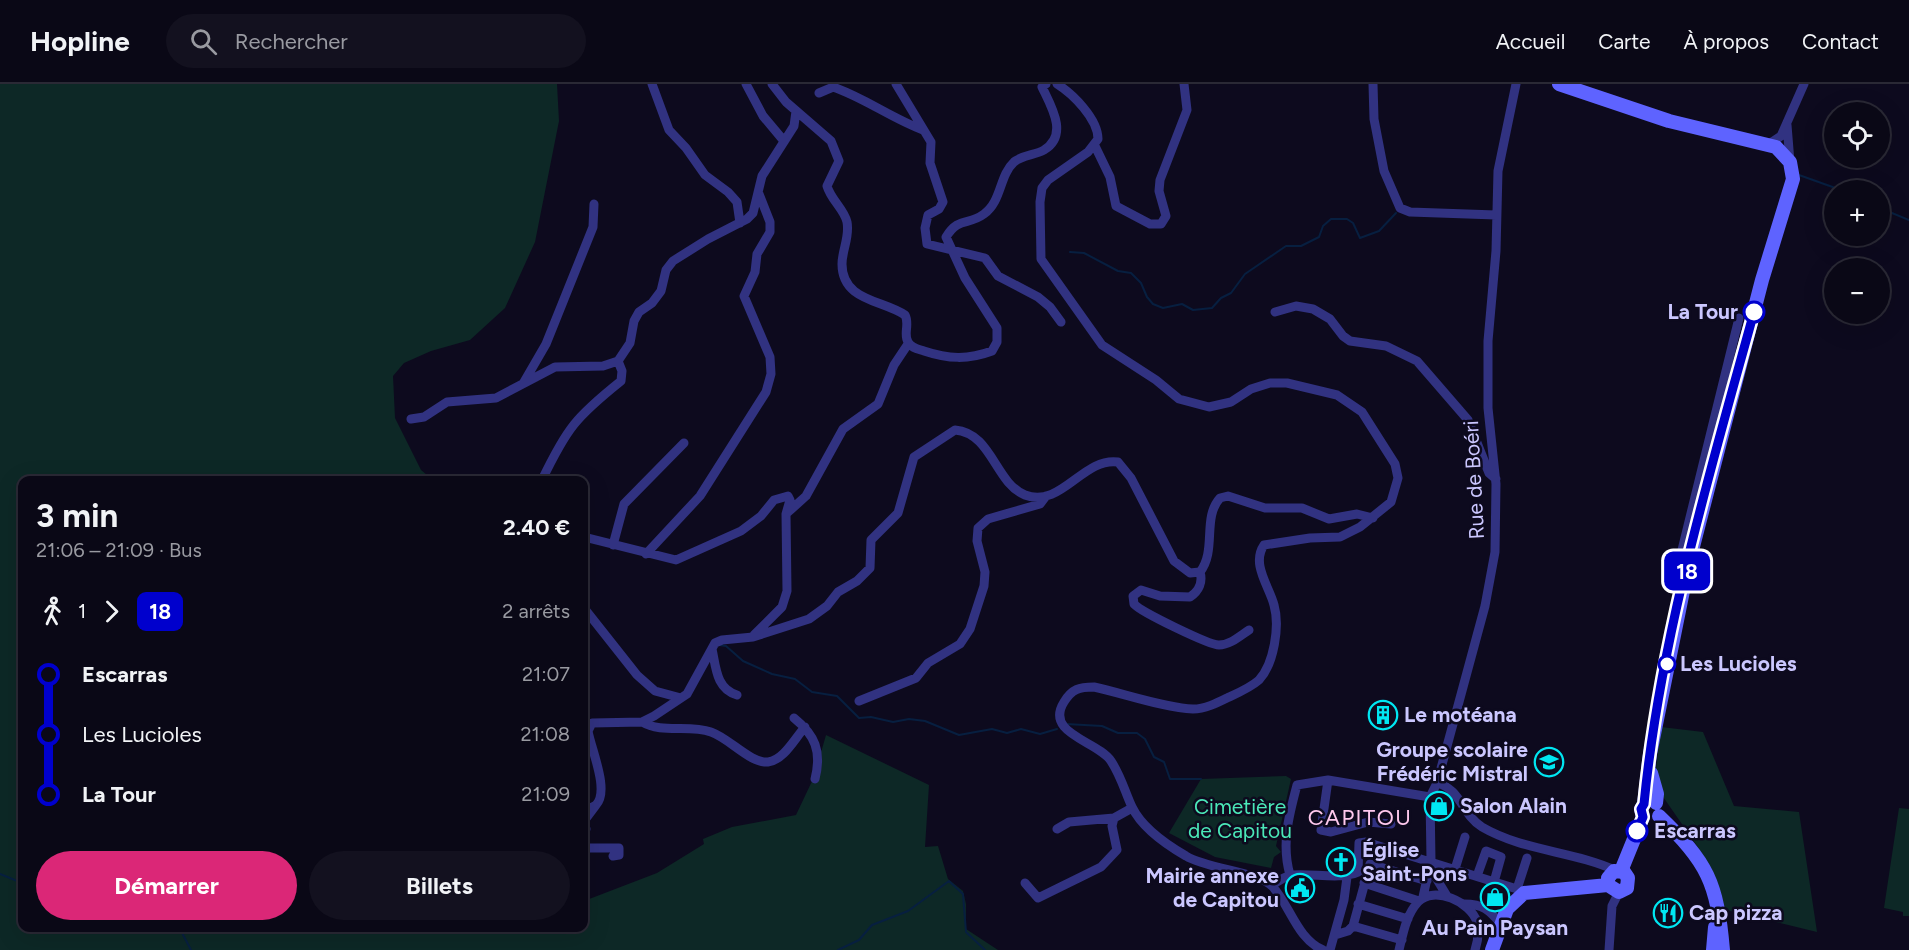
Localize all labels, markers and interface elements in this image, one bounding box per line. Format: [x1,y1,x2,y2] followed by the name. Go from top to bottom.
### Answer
[166,14,586,68] search box
[30,24,130,58] text: Hopline
[187,25,220,58] icon: search
[235,28,348,55] text: Rechercher
[1496,29,1565,54] text: Accueil
[1598,29,1651,54] text: Carte
[1684,29,1769,54] text: À propos
[1802,29,1879,54] text: Contact
[1824,102,1890,324] map controls
[1824,102,1890,168] button: locate
[1824,180,1890,246] button: +
[1824,258,1890,324] button: −
[1668,299,1738,324] place label: La Tour
[1743,301,1765,323] marker: La Tour
[1458,420,1489,540] street label: Rue de Boéri
[36,496,118,535] text: 3 min
[503,514,570,541] text: 2.40 €
[36,538,202,562] text: 21:06 – 21:09 · Bus
[1660,552,1714,590] line badge: 18
[1676,559,1698,584] text: 18
[36,595,69,628] icon: walk
[95,595,128,628] icon: forward
[78,599,86,623] text: 1
[149,599,171,624] text: 18
[502,599,570,623] text: 2 arrêts
[1680,651,1797,676] place label: Les Lucioles
[1658,655,1676,673] marker: Les Lucioles
[82,661,168,688] text: Escarras
[522,662,570,686] text: 21:07
[1367,699,1399,731] building icon: Le motéana
[1404,702,1517,727] place label: Le motéana
[82,721,202,748] text: Les Lucioles
[520,722,570,746] text: 21:08
[1376,737,1528,786] place label: Groupe scolaire Frédéric Mistral
[1533,746,1565,778] school or university icon: Groupe scolaire Frédéric Mistral
[82,781,156,808] text: La Tour
[521,782,570,806] text: 21:09
[1423,790,1455,822] shop icon: Salon Alain
[1460,793,1567,818] place label: Salon Alain
[1188,794,1292,843] park label: Cimetière de Capitou
[1308,804,1412,831] district label: CAPITOU
[1654,818,1736,843] place label: Escarras
[1626,820,1648,842] marker: Escarras
[1362,837,1467,886] place label: Église Saint-Pons
[1325,846,1357,878] church icon: Église Saint-Pons
[36,851,297,920] button: Démarrer
[309,851,570,920] button: Billets
[1145,863,1279,912] place label: Mairie annexe de Capitou
[1284,872,1316,904] public building icon: Mairie annexe de Capitou
[1479,881,1511,913] shop icon: Au Pain Paysan
[1652,897,1684,929] restaurant icon: Cap pizza
[1689,900,1782,925] place label: Cap pizza
[1422,915,1568,940] place label: Au Pain Paysan

